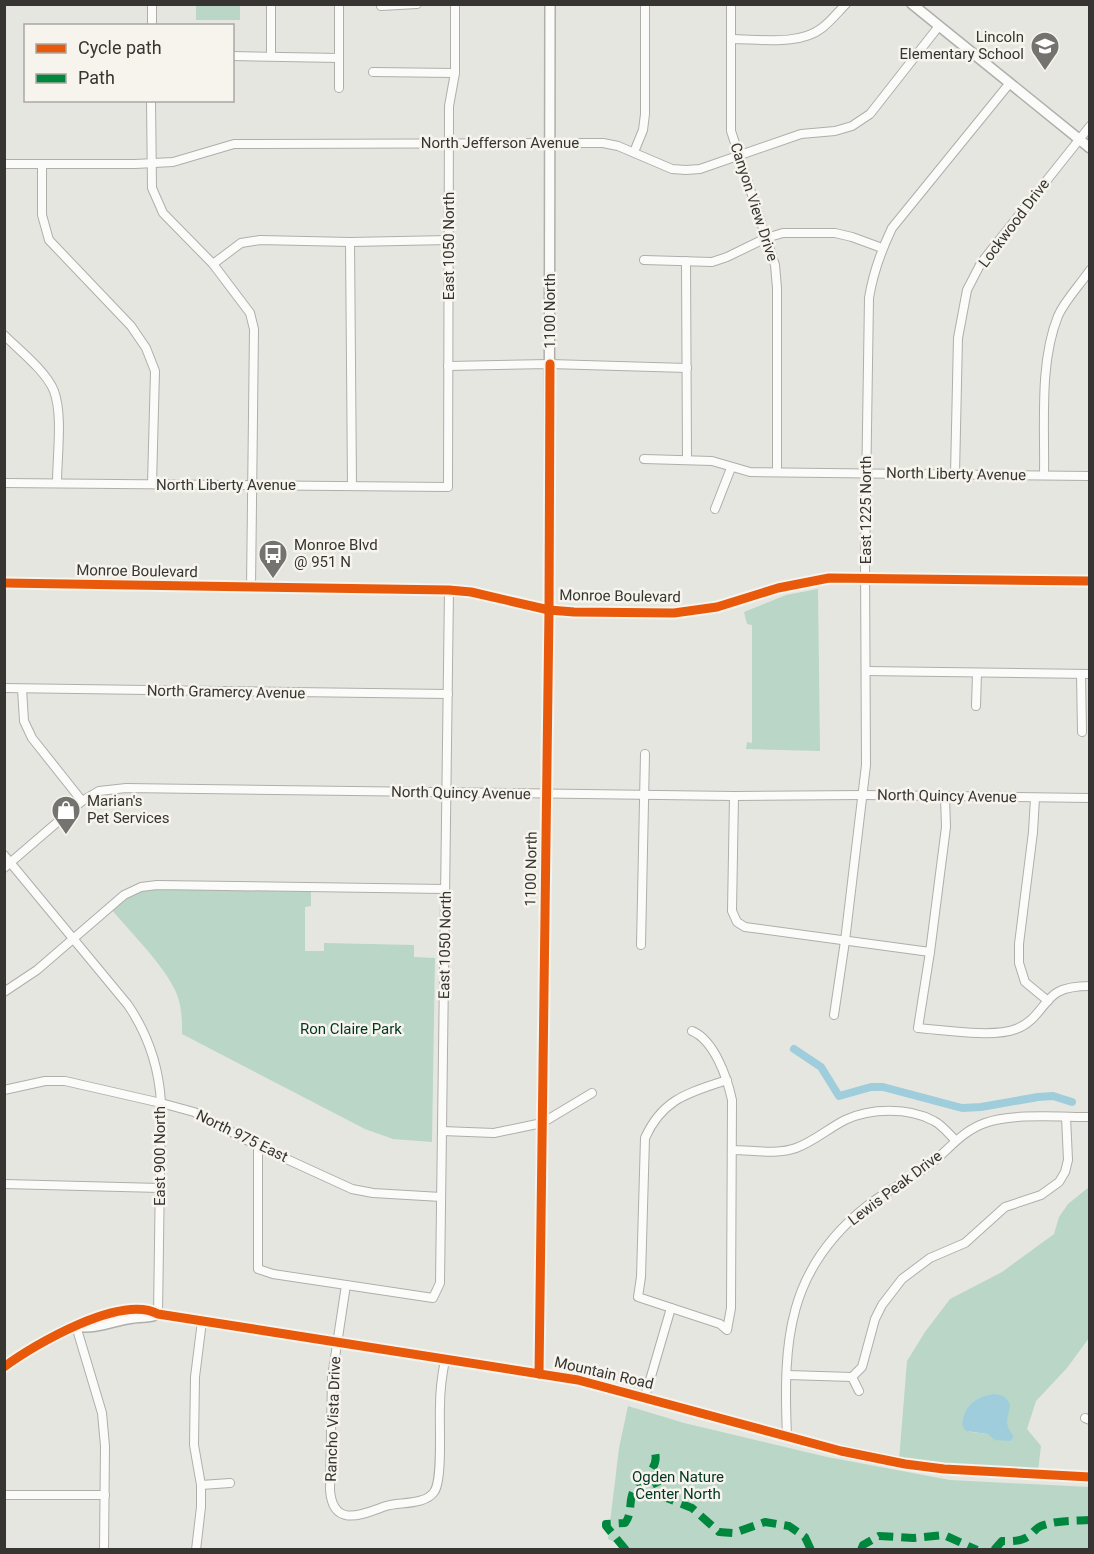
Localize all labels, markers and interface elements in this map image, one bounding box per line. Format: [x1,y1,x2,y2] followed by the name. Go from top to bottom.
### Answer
[24,24,234,102] legend
[900,28,1024,63] place label: Lincoln Elementary School
[1029,30,1061,72] school or university icon: Lincoln Elementary School
[78,37,162,58] text: Cycle path
[78,67,115,88] text: Path
[421,134,579,152] street label: North Jefferson Avenue
[726,140,782,264] street label: Canyon View Drive
[975,175,1053,271] street label: Lockwood Drive
[440,192,458,300] street label: East 1050 North
[541,273,559,349] street label: 1100 North
[857,456,875,564] street label: East 1225 North
[886,464,1026,484] street label: North Liberty Avenue
[156,476,296,494] street label: North Liberty Avenue
[294,536,378,571] place label: Monroe Blvd @ 951 N
[257,538,289,580] bus stop icon: Monroe Blvd @ 951 N
[76,561,198,581] street label: Monroe Boulevard
[559,586,681,606] street label: Monroe Boulevard
[147,682,305,702] street label: North Gramercy Avenue
[391,783,531,803] street label: North Quincy Avenue
[877,786,1017,806] street label: North Quincy Avenue
[87,792,170,827] place label: Marian's Pet Services
[50,794,82,836] shop icon: Marian's Pet Services
[521,831,541,907] street label: 1100 North
[435,891,455,999] street label: East 1050 North
[300,1020,402,1038] park label: Ron Claire Park
[151,1106,169,1206] street label: East 900 North
[193,1106,291,1166] street label: North 975 East
[844,1147,946,1229] street label: Lewis Peak Drive
[553,1353,655,1393] street label: Mountain Road
[322,1356,344,1482] street label: Rancho Vista Drive
[632,1468,724,1503] park label: Ogden Nature Center North

